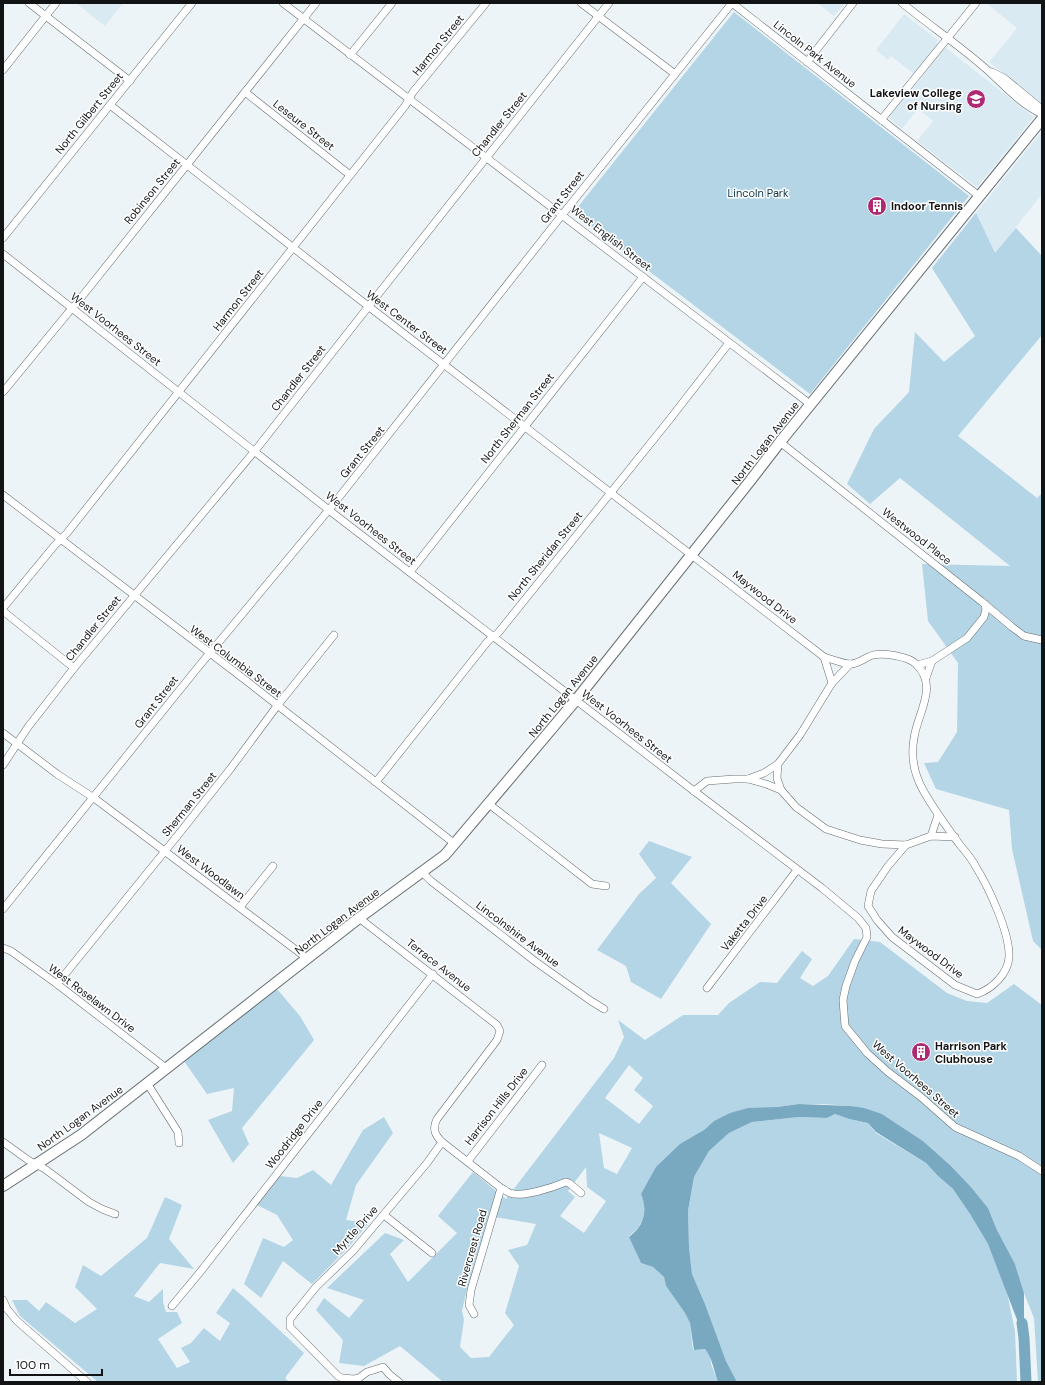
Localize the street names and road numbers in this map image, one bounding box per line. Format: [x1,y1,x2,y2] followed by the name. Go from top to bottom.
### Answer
[409,12,467,78] street label: Harmon Street
[771,17,859,91] street label: Lincoln Park Avenue
[52,69,126,157] street label: North Gilbert Street
[468,88,530,160] street label: Chandler Street
[270,97,338,153] street label: Leseure Street
[121,155,183,227] street label: Robinson Street
[537,168,587,226] street label: Grant Street
[568,202,654,274] street label: West English Street
[210,266,266,334] street label: Harmon Street
[364,287,450,357] street label: West Center Street
[68,289,164,369] street label: West Voorhees Street
[268,342,328,414] street label: Chandler Street
[477,370,557,466] street label: North Sherman Street
[728,398,802,488] street label: North Logan Avenue
[337,423,387,481] street label: Grant Street
[323,488,419,568] street label: West Voorhees Street
[879,505,955,567] street label: Westwood Place
[505,509,585,603] street label: North Sheridan Street
[730,567,800,627] street label: Maywood Drive
[62,592,124,664] street label: Chandler Street
[187,622,285,700] street label: West Columbia Street
[525,652,601,740] street label: North Logan Avenue
[131,673,181,731] street label: Grant Street
[579,686,675,766] street label: West Voorhees Street
[159,769,219,839] street label: Sherman Street
[174,842,248,902] street label: West Woodlawn
[292,885,382,957] street label: North Logan Avenue
[718,892,770,954] street label: Vaketta Drive
[473,898,563,970] street label: Lincolnshire Avenue
[896,923,966,981] street label: Maywood Drive
[404,935,474,995] street label: Terrace Avenue
[46,961,138,1035] street label: West Roselawn Drive
[869,1037,963,1121] street label: West Voorhees Street
[461,1064,531,1148] street label: Harrison Hills Drive
[34,1082,126,1154] street label: North Logan Avenue
[262,1096,326,1172] street label: Woodridge Drive
[329,1202,381,1258] street label: Myrtle Drive
[454,1208,490,1288] street label: Rivercrest Road

